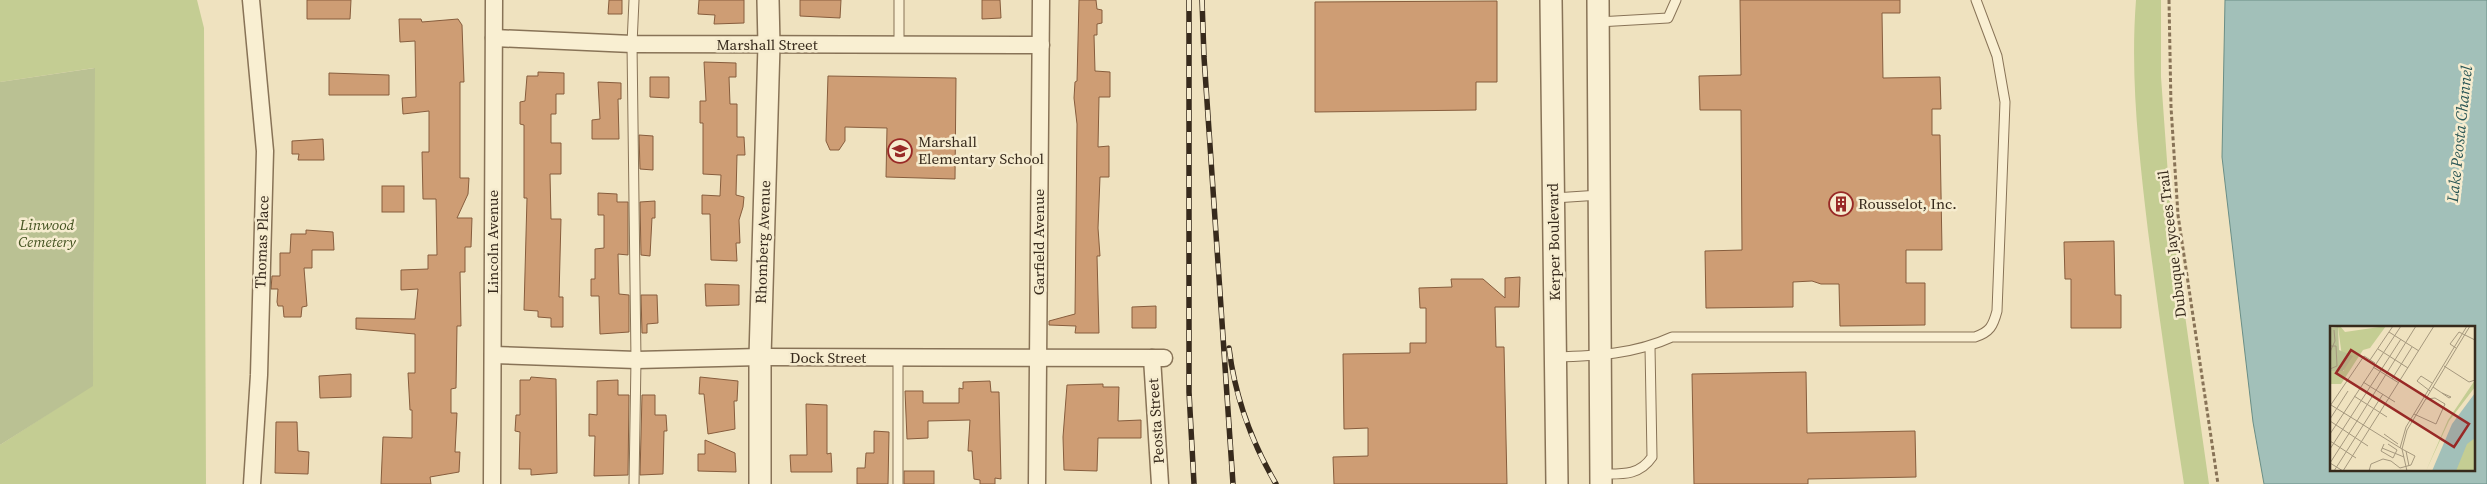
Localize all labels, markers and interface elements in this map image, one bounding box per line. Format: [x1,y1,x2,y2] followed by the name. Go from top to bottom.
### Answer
[716,34,818,55] street label: Marshall Street
[2441,64,2477,204] water label: Lake Peosta Channel
[918,131,1045,169] place label: Marshall Elementary School
[887,138,913,164] school or university icon: Marshall Elementary School
[2152,169,2191,319] street label: Dubuque Jaycees Trail
[750,180,775,304] street label: Rhomberg Avenue
[1542,182,1565,301] street label: Kerper Boulevard
[1028,188,1049,295] street label: Garfield Avenue
[482,190,503,294] street label: Lincoln Avenue
[1828,191,1854,217] building icon: Rousselot, Inc.
[1858,193,1957,214] place label: Rousselot, Inc.
[249,195,274,289] street label: Thomas Place
[18,214,77,252] park label: Linwood Cemetery
[2330,326,2474,472] inset map
[790,347,866,368] street label: Dock Street
[1142,377,1169,465] street label: Peosta Street

